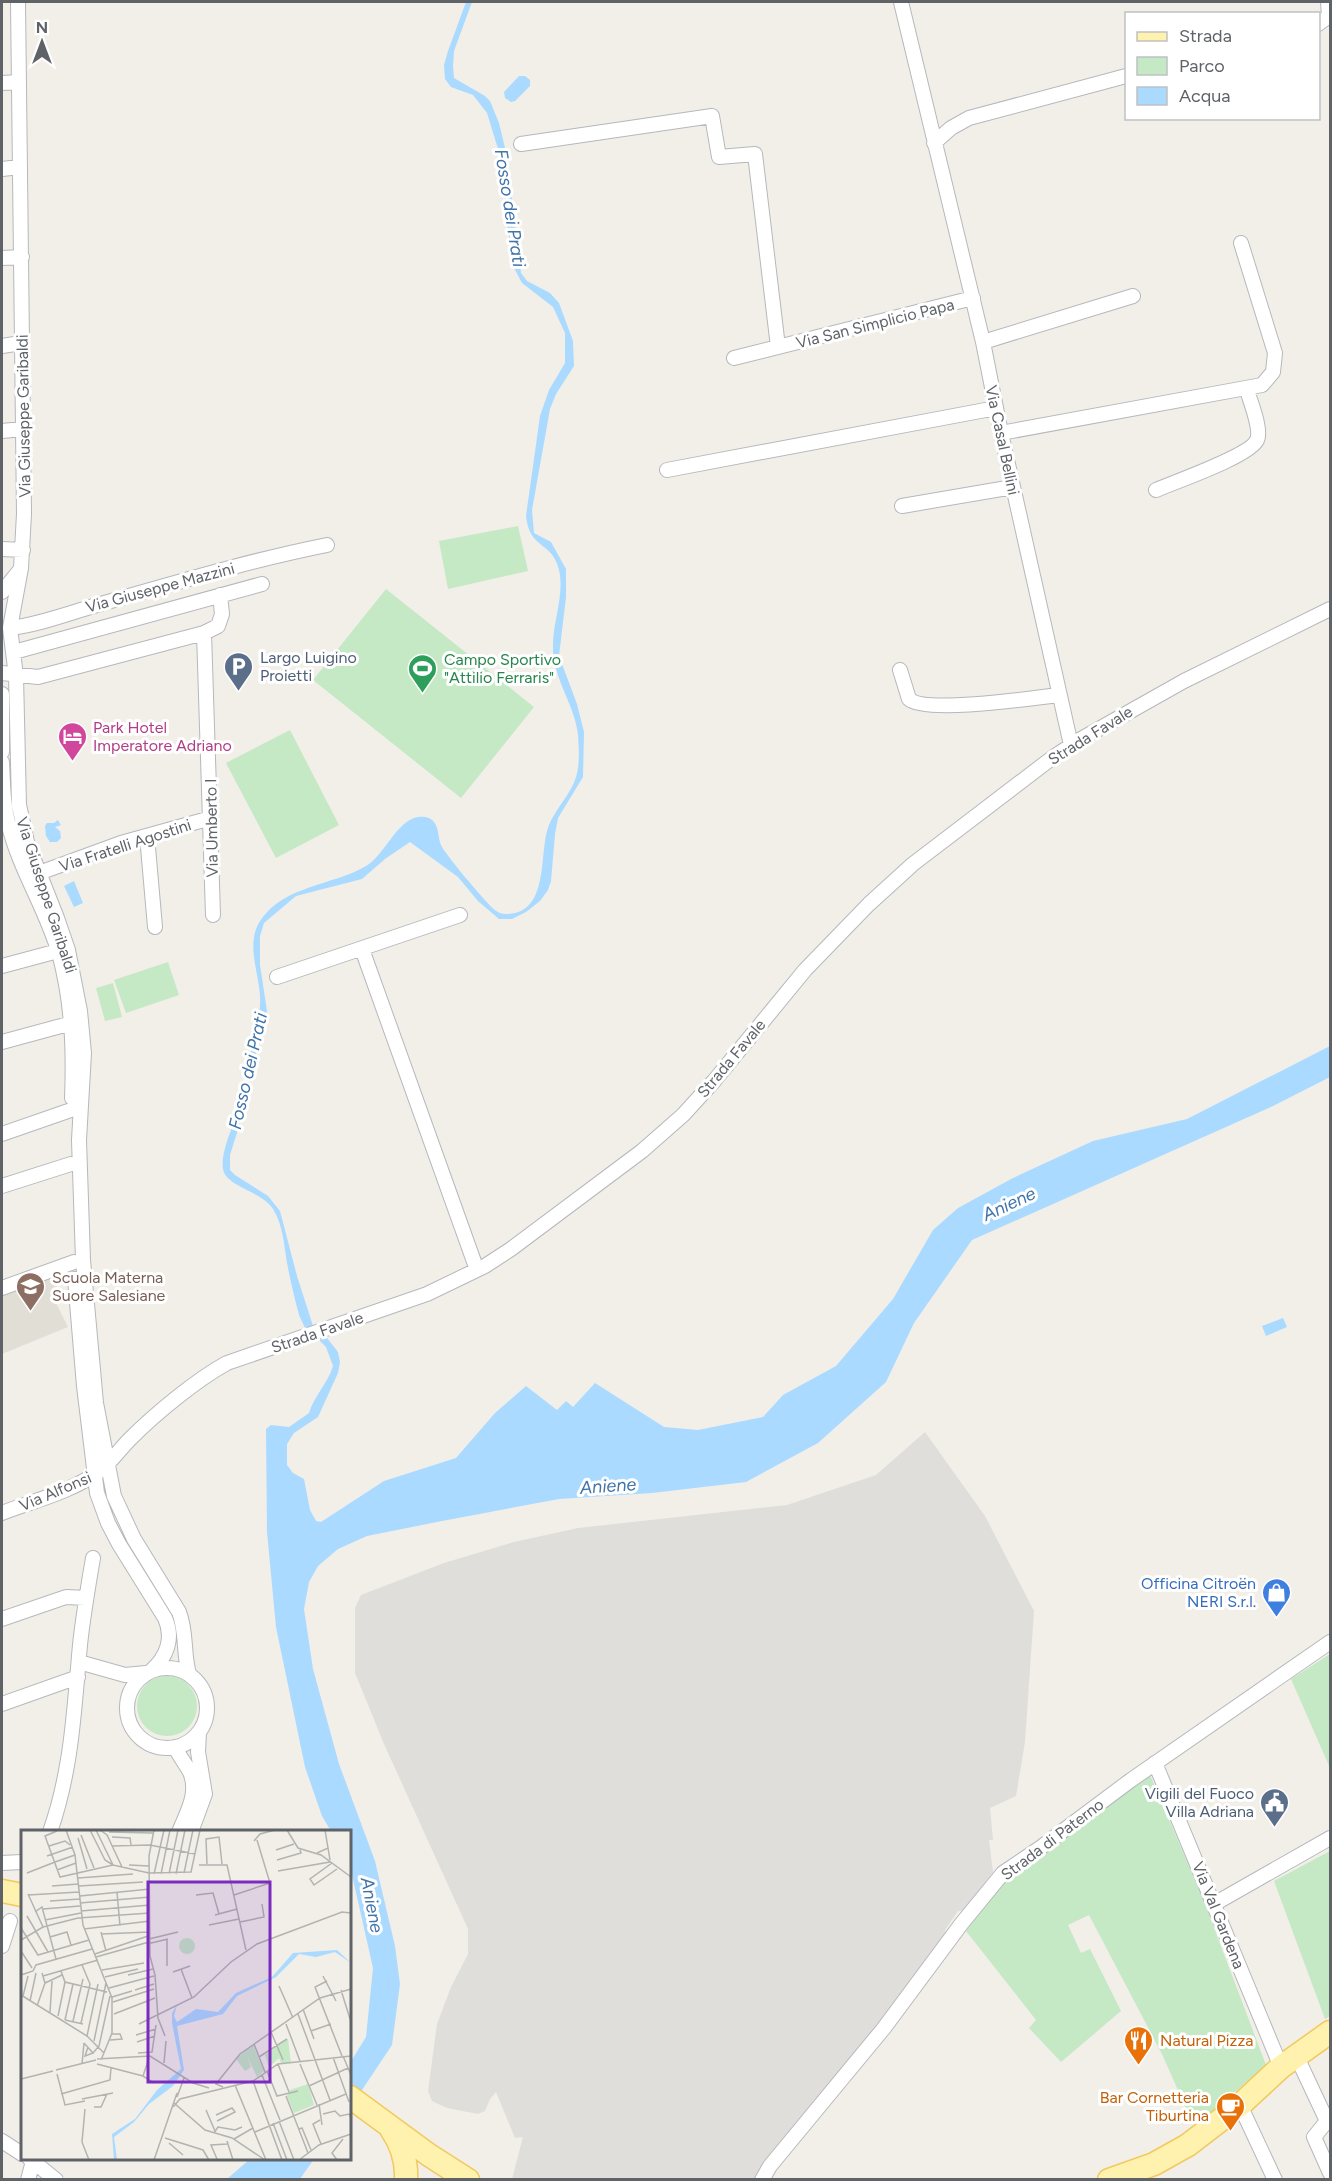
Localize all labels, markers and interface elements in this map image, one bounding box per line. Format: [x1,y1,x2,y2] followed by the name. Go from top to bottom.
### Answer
[12,12,72,72] north arrow
[1125,12,1320,120] legend
[36,18,48,37] text: N
[1179,25,1232,47] text: Strada
[1179,55,1225,77] text: Parco
[1179,85,1230,107] text: Acqua
[490,147,530,269] water label: Fosso dei Prati
[794,295,956,352] street label: Via San Simplicio Papa
[13,334,34,498] street label: Via Giuseppe Garibaldi
[982,384,1023,497] street label: Via Casal Bellini
[84,558,237,616] street label: Via Giuseppe Mazzini
[260,648,357,685] place label: Largo Luigino Proietti
[223,650,255,692] parking icon: Largo Luigino Proietti
[444,650,561,687] place label: Campo Sportivo "Attilio Ferraris"
[407,652,439,694] sports icon: Campo Sportivo "Attilio Ferraris"
[1044,702,1136,769] street label: Strada Favale
[93,718,232,755] place label: Park Hotel Imperatore Adriano
[56,720,88,762] hotel icon: Park Hotel Imperatore Adriano
[201,778,222,878] street label: Via Umberto I
[12,815,81,976] street label: Via Giuseppe Garibaldi
[57,815,194,876] street label: Via Fratelli Agostini
[224,1010,272,1132] water label: Fosso dei Prati
[693,1015,770,1101] street label: Strada Favale
[978,1182,1039,1226] water label: Aniene
[52,1268,166,1305] place label: Scuola Materna Suore Salesiane
[15,1270,47,1312] school or university icon: Scuola Materna Suore Salesiane
[269,1308,366,1357] street label: Strada Favale
[16,1468,94,1515] street label: Via Alfonsi
[578,1473,637,1499] water label: Aniene
[1141,1574,1256,1611] place label: Officina Citroën NERI S.r.l.
[1261,1576,1293,1618] shop icon: Officina Citroën NERI S.r.l.
[1145,1784,1254,1821] place label: Vigili del Fuoco Villa Adriana
[1259,1786,1291,1828] public building icon: Vigili del Fuoco Villa Adriana
[997,1795,1107,1884] street label: Strada di Paterno
[21,1830,351,2160] inset map
[1188,1859,1249,1972] street label: Via Val Gardena
[356,1874,388,1935] water label: Aniene
[1123,2024,1155,2066] restaurant icon: Natural Pizza
[1160,2031,1253,2050] place label: Natural Pizza
[1100,2088,1209,2125] place label: Bar Cornetteria Tiburtina
[1214,2090,1246,2132] cafe icon: Bar Cornetteria Tiburtina

